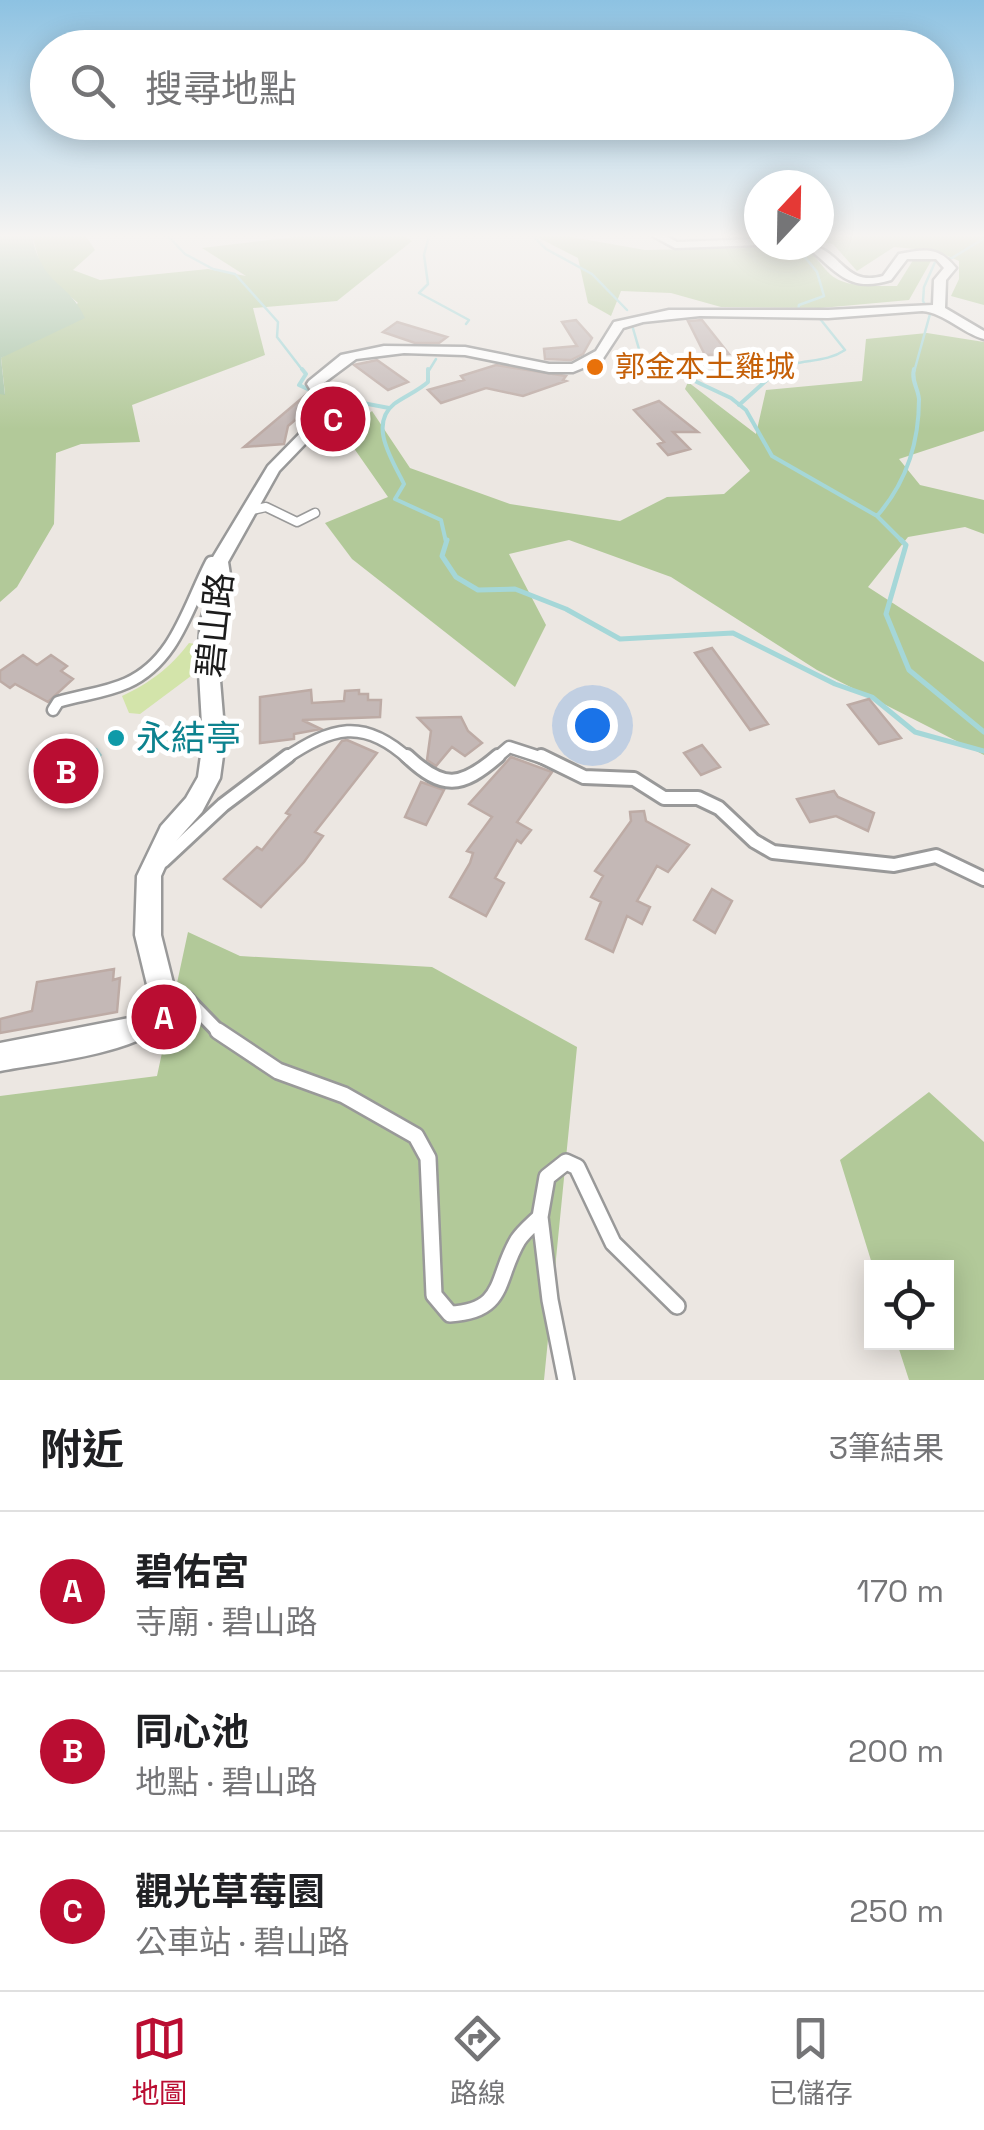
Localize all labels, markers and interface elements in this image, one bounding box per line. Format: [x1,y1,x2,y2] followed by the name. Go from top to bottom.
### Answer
[30,30,954,140] search box
[65,58,120,113] icon: search
[145,65,297,113] text: 搜尋地點
[744,170,834,260] north arrow
[615,347,795,386] place label: 郭金本土雞城
[584,356,606,378] marker: 郭金本土雞城
[300,382,366,456] pin: C
[188,570,242,680] street label: 碧山路
[567,700,618,751] your location
[136,716,241,760] place label: 永結亭
[105,727,127,749] marker: 永結亭
[34,734,98,808] pin: B
[132,980,196,1054] pin: A
[864,1260,954,1350] map controls
[864,1260,954,1350] button: locate
[40,1423,124,1476] text: 附近
[829,1428,944,1468] text: 3筆結果
[135,1548,249,1596] text: 碧佑宮
[62,1571,83,1611] text: A
[857,1571,944,1611] text: 170 m
[135,1602,317,1642] text: 寺廟 · 碧山路
[135,1708,249,1756] text: 同心池
[62,1731,83,1771] text: B
[848,1731,944,1771] text: 200 m
[135,1762,317,1802] text: 地點 · 碧山路
[135,1868,325,1916] text: 觀光草莓園
[62,1891,83,1931] text: C
[849,1891,944,1931] text: 250 m
[135,1922,349,1962] text: 公車站 · 碧山路
[131,2011,187,2111] tab: 地圖
[450,2011,506,2111] tab: 路線
[769,2011,853,2111] tab: 已儲存

